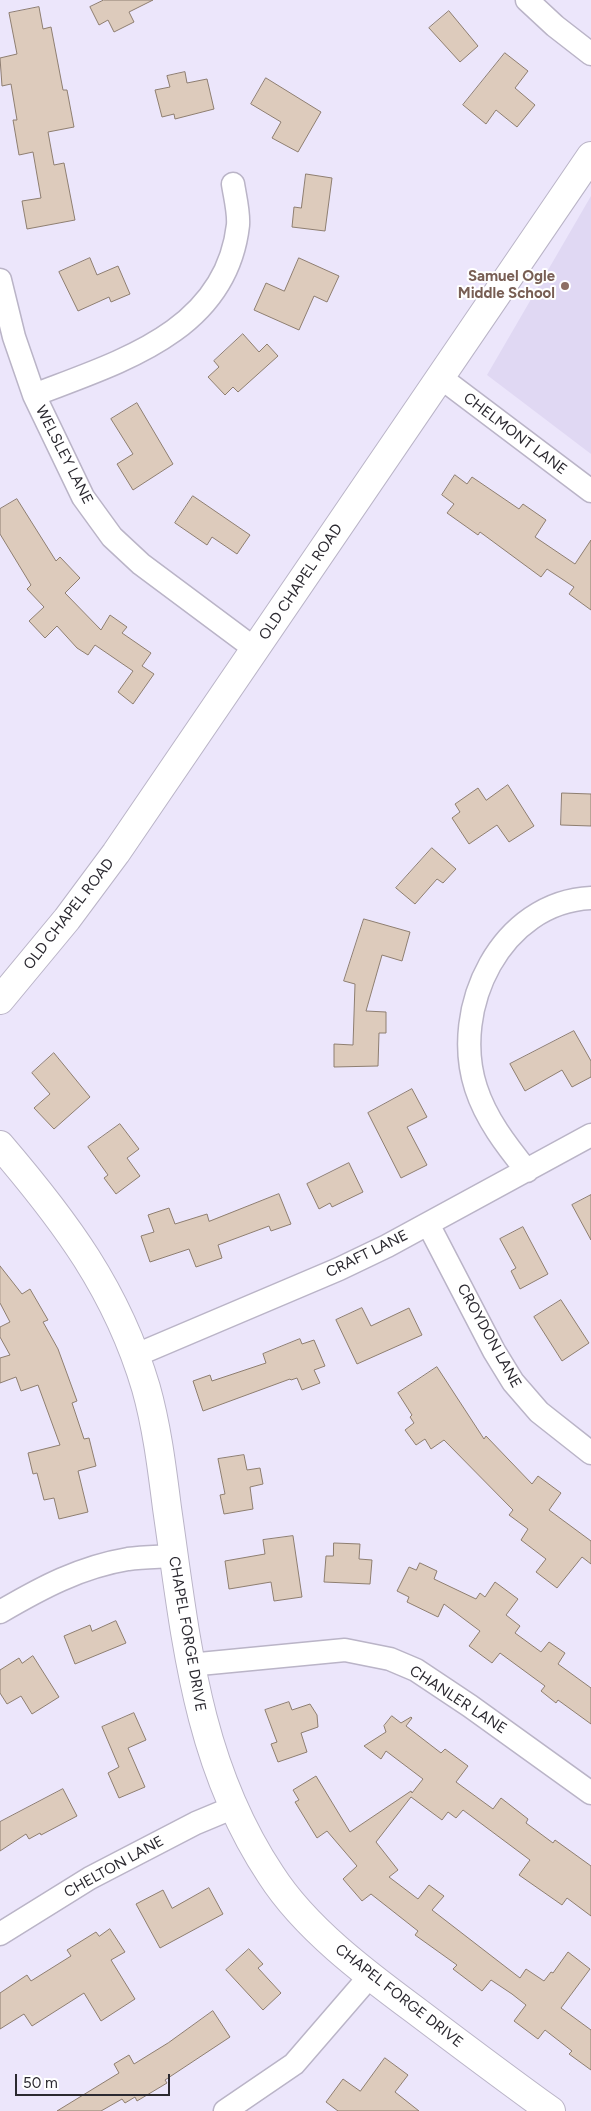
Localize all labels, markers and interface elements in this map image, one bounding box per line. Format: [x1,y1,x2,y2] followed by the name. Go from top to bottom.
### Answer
[458,268,555,303] place label: Samuel Ogle Middle School
[559,280,571,292] marker: Samuel Ogle Middle School
[460,389,570,479] street label: CHELMONT LANE
[31,403,97,507] street label: WELSLEY LANE
[255,520,347,644] street label: OLD CHAPEL ROAD
[20,855,118,973] street label: OLD CHAPEL ROAD
[323,1226,411,1282] street label: CRAFT LANE
[453,1281,525,1391] street label: CROYDON LANE
[164,1555,210,1713] street label: CHAPEL FORGE DRIVE
[406,1662,510,1738] street label: CHANLER LANE
[61,1832,167,1902] street label: CHELTON LANE
[331,1940,467,2052] street label: CHAPEL FORGE DRIVE
[18,2064,172,2096] scale bar
[23,2074,58,2092] text: 50 m

